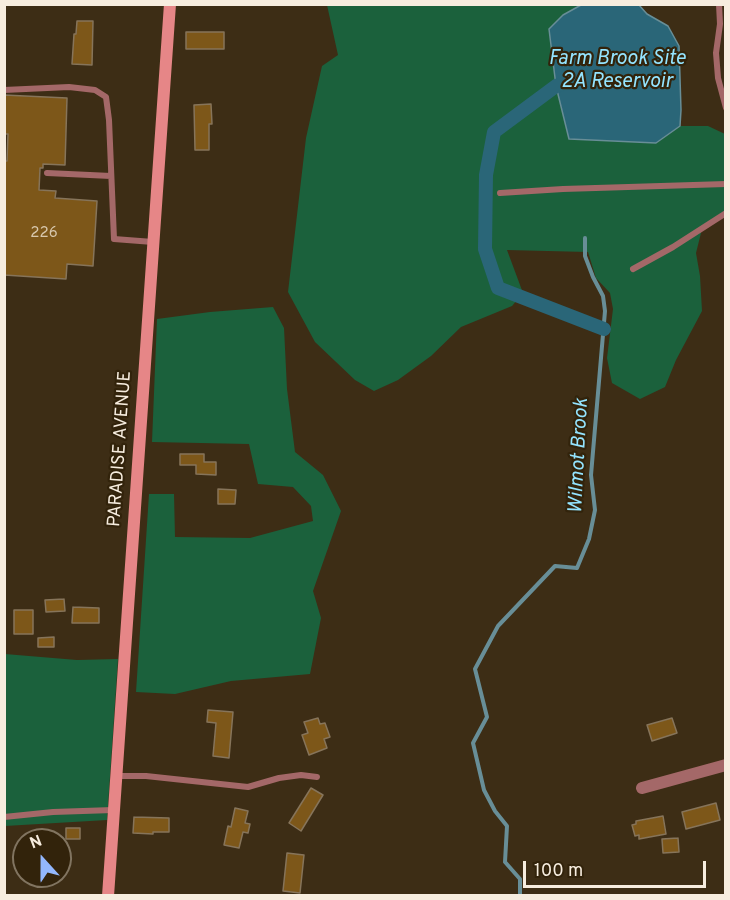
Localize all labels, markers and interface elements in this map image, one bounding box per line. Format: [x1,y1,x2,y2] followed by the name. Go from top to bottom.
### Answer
[548,48,686,95] water label: Farm Brook Site 2A Reservoir
[30,225,58,243] house number: 226
[105,370,137,528] street label: PARADISE AVENUE
[565,398,595,514] water label: Wilmot Brook
[12,828,72,888] north arrow
[27,832,45,854] text: N
[526,849,709,887] scale bar
[534,860,583,883] text: 100 m

